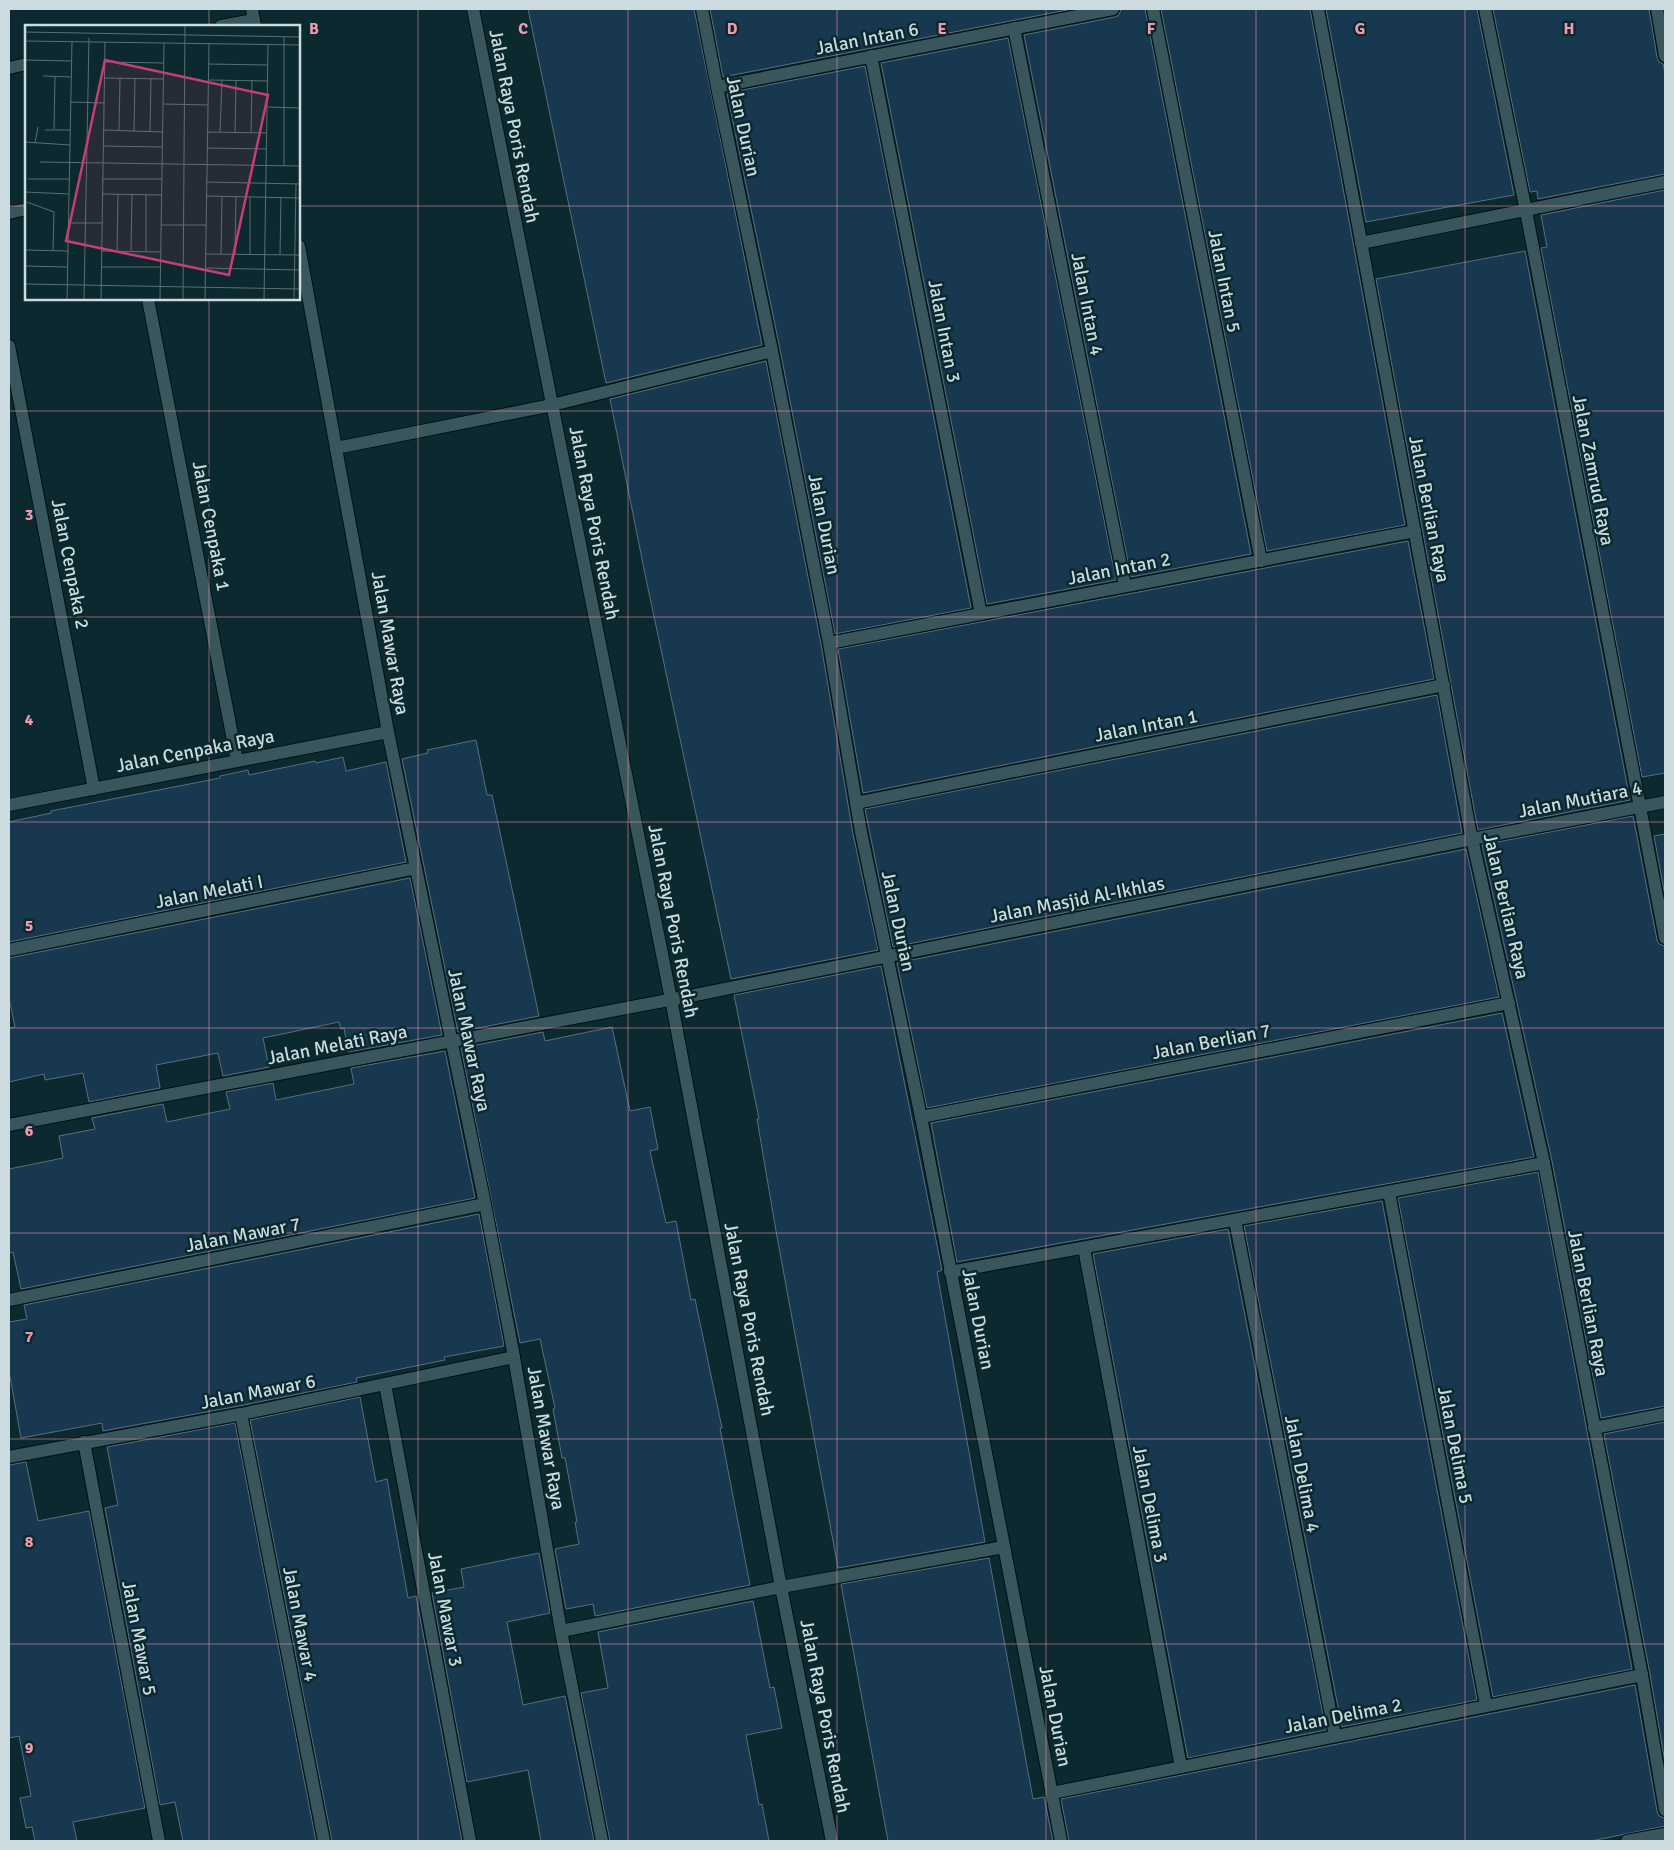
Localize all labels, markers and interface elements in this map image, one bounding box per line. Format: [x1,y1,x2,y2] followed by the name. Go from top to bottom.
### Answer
[814,17,921,61] street label: Jalan Intan 6
[309,19,319,39] text: B
[518,19,528,39] text: C
[727,19,738,39] text: D
[937,19,947,39] text: E
[1147,19,1156,39] text: F
[1355,19,1365,39] text: G
[1564,19,1574,39] text: H
[25,25,300,300] inset map
[483,27,545,225] street label: Jalan Raya Poris Rendah
[721,74,765,179] street label: Jalan Durian
[1202,228,1246,335] street label: Jalan Intan 5
[1065,251,1109,358] street label: Jalan Intan 4
[922,278,966,385] street label: Jalan Intan 3
[1567,393,1619,548] street label: Jalan Zamrud Raya
[563,424,625,622] street label: Jalan Raya Poris Rendah
[1403,434,1455,585] street label: Jalan Berlian Raya
[187,459,235,593] street label: Jalan Cenpaka 1
[802,472,846,577] street label: Jalan Durian
[46,497,94,631] street label: Jalan Cenpaka 2
[25,505,33,525] text: 3
[1066,547,1173,591] street label: Jalan Intan 2
[366,569,414,717] street label: Jalan Mawar Raya
[1093,704,1200,748] street label: Jalan Intan 1
[25,710,34,730] text: 4
[114,724,276,778] street label: Jalan Cenpaka Raya
[1516,776,1644,824] street label: Jalan Mutiara 4
[642,822,704,1020] street label: Jalan Raya Poris Rendah
[1478,831,1534,982] street label: Jalan Berlian Raya
[876,869,920,974] street label: Jalan Durian
[153,870,265,914] street label: Jalan Melati I
[988,871,1167,929] street label: Jalan Masjid Al-Ikhlas
[25,916,33,936] text: 5
[442,967,496,1114] street label: Jalan Mawar Raya
[1150,1019,1273,1065] street label: Jalan Berlian 7
[265,1020,409,1070] street label: Jalan Melati Raya
[25,1121,34,1141] text: 6
[184,1212,303,1258] street label: Jalan Mawar 7
[718,1220,780,1418] street label: Jalan Raya Poris Rendah
[1562,1228,1614,1379] street label: Jalan Berlian Raya
[956,1267,1000,1372] street label: Jalan Durian
[25,1327,34,1347] text: 7
[522,1364,570,1512] street label: Jalan Mawar Raya
[199,1369,318,1415] street label: Jalan Mawar 6
[1432,1384,1478,1506] street label: Jalan Delima 5
[1279,1413,1325,1535] street label: Jalan Delima 4
[1127,1443,1173,1565] street label: Jalan Delima 3
[25,1532,34,1552] text: 8
[422,1550,468,1669] street label: Jalan Mawar 3
[277,1565,323,1684] street label: Jalan Mawar 4
[116,1579,162,1698] street label: Jalan Mawar 5
[794,1617,856,1815] street label: Jalan Raya Poris Rendah
[1033,1664,1077,1769] street label: Jalan Durian
[1282,1693,1404,1739] street label: Jalan Delima 2
[25,1738,34,1758] text: 9

